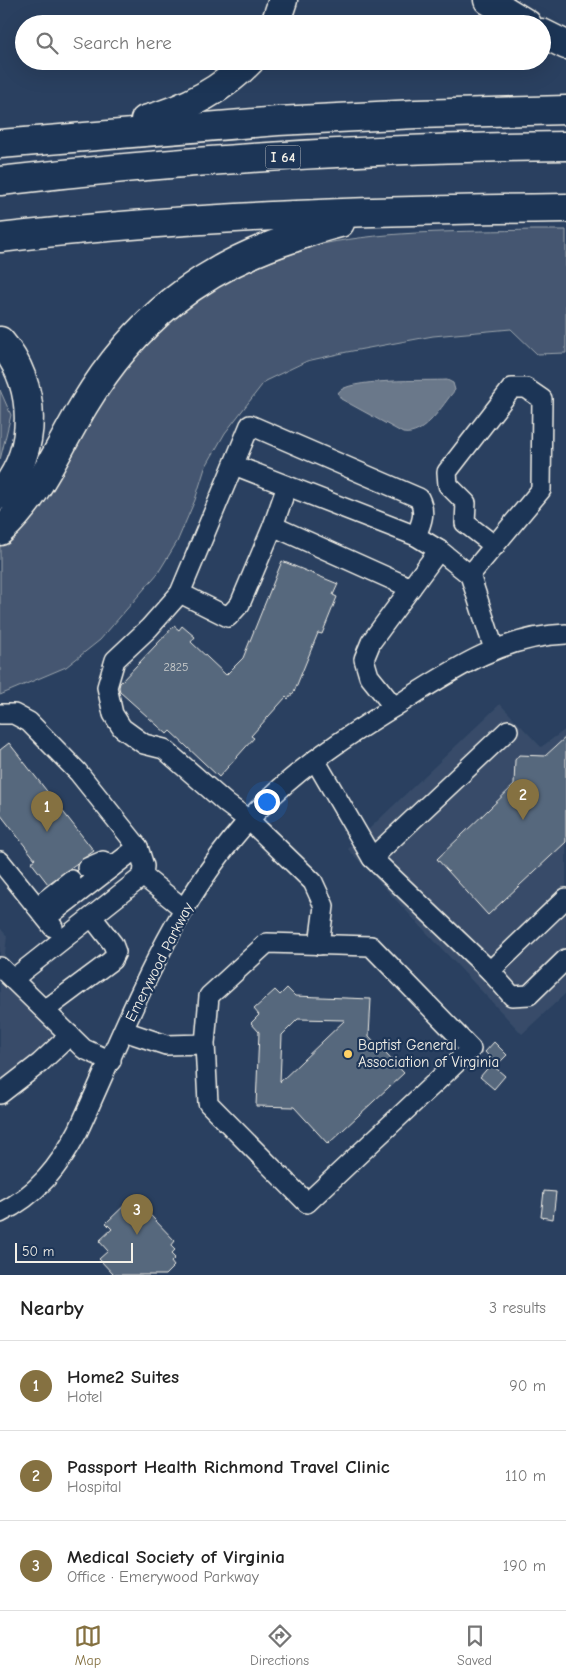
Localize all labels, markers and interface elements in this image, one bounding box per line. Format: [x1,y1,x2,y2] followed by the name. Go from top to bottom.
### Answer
[15,15,551,70] search box
[33,29,61,57] icon: search
[73,32,172,54] text: Search here
[266,146,300,168] road number: I 64
[163,660,189,674] house number: 2825
[507,779,539,820] pin: 2
[254,789,280,815] your location
[31,791,63,832] pin: 1
[121,899,197,1024] street label: Emerywood Parkway
[358,1036,499,1071] place label: Baptist General Association of Virginia
[342,1048,354,1060] marker: Baptist General Association of Virginia
[121,1194,153,1235] pin: 3
[15,1240,132,1263] scale bar
[22,1243,54,1260] text: 50 m
[20,1296,84,1320] text: Nearby
[489,1299,546,1317] text: 3 results
[67,1366,179,1388] text: Home2 Suites
[33,1377,39,1395] text: 1
[509,1377,546,1395] text: 90 m
[67,1388,103,1406] text: Hotel
[67,1456,390,1478] text: Passport Health Richmond Travel Clinic
[32,1467,40,1485] text: 2
[505,1467,546,1485] text: 110 m
[67,1478,122,1496] text: Hospital
[67,1546,285,1568] text: Medical Society of Virginia
[32,1557,40,1575] text: 3
[503,1557,546,1575] text: 190 m
[67,1568,259,1586] text: Office · Emerywood Parkway
[74,1622,102,1669] tab: Map
[250,1622,309,1669] tab: Directions
[457,1622,492,1669] tab: Saved

